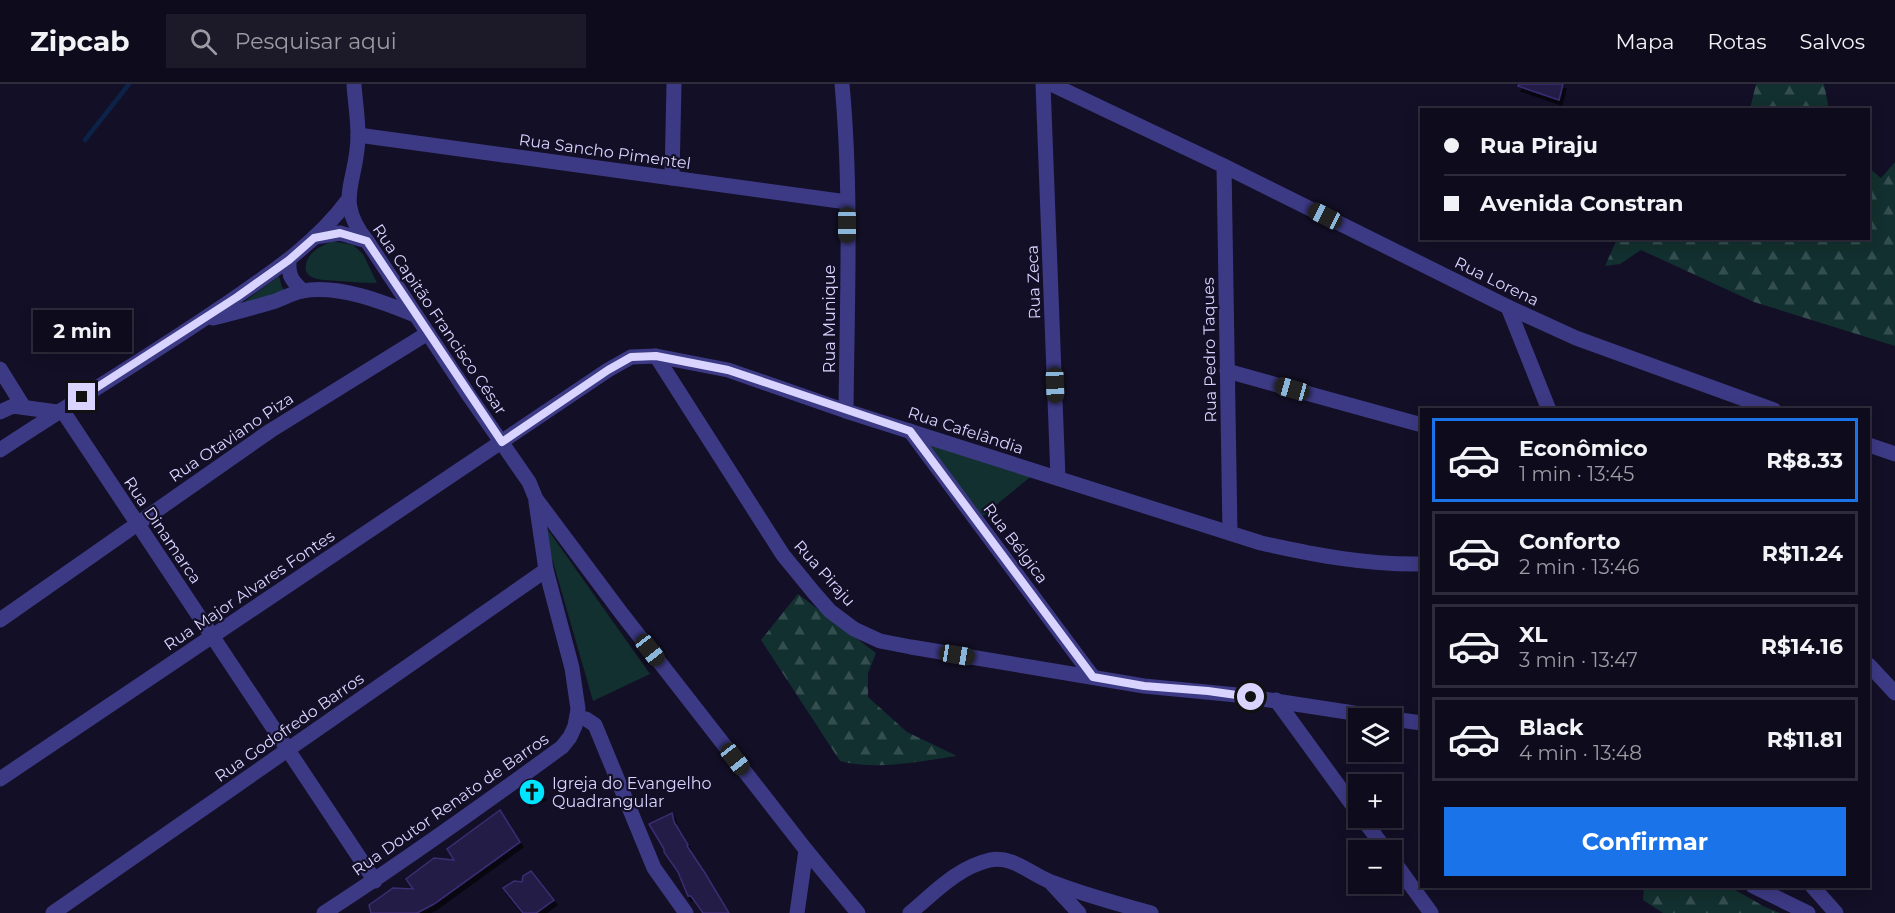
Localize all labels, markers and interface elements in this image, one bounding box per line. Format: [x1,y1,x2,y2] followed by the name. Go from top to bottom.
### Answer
[166,14,586,68] search box
[30,24,130,58] text: Zipcab
[187,25,220,58] icon: search
[235,28,397,55] text: Pesquisar aqui
[1615,29,1674,54] text: Mapa
[1707,29,1767,54] text: Rotas
[1800,29,1865,54] text: Salvos
[518,130,692,173] street label: Rua Sancho Pimentel
[1480,132,1598,159] text: Rua Piraju
[1480,190,1684,217] text: Avenida Constran
[1305,200,1345,232] car
[838,207,856,243] car
[369,220,511,418] street label: Rua Capitão Francisco César
[1023,245,1044,319] street label: Rua Zeca
[1452,253,1542,310] street label: Rua Lorena
[820,265,839,373] street label: Rua Munique
[1199,277,1220,423] street label: Rua Pedro Taques
[32,310,132,352] callout: 2 min
[53,319,112,343] text: 2 min
[1045,367,1065,403] car
[1272,375,1312,403] car
[68,383,95,410] route end
[166,389,297,486] street label: Rua Otaviano Piza
[906,403,1026,458] street label: Rua Cafelândia
[1447,433,1501,487] icon: car
[1519,435,1648,462] text: Econômico
[1766,447,1843,474] text: R$8.33
[1519,462,1634,486] text: 1 min · 13:45
[120,473,205,587] street label: Rua Dinamarca
[979,499,1052,587] street label: Rua Bélgica
[160,526,338,655] street label: Rua Major Alvares Fontes
[1447,526,1501,580] icon: car
[1519,528,1620,555] text: Conforto
[790,536,859,610] street label: Rua Piraju
[1762,540,1843,567] text: R$11.24
[1519,555,1639,579] text: 2 min · 13:46
[1447,619,1501,673] icon: car
[1519,621,1548,648] text: XL
[632,630,668,670] car
[1761,633,1843,660] text: R$14.16
[938,643,976,667] car
[1519,648,1638,672] text: 3 min · 13:47
[211,669,368,786] street label: Rua Godofredo Barros
[1237,683,1264,710] route start
[1348,708,1402,894] map controls
[1348,708,1402,762] button: layers
[1447,712,1501,766] icon: car
[1519,714,1583,741] text: Black
[1767,726,1843,753] text: R$11.81
[348,729,552,880] street label: Rua Doutor Renato de Barros
[717,739,753,779] car
[1519,741,1642,765] text: 4 min · 13:48
[552,774,712,811] place label: Igreja do Evangelho Quadrangular
[1348,774,1402,828] button: +
[517,777,547,807] church icon: Igreja do Evangelho Quadrangular
[1444,807,1846,876] button: Confirmar
[1348,840,1402,894] button: −

